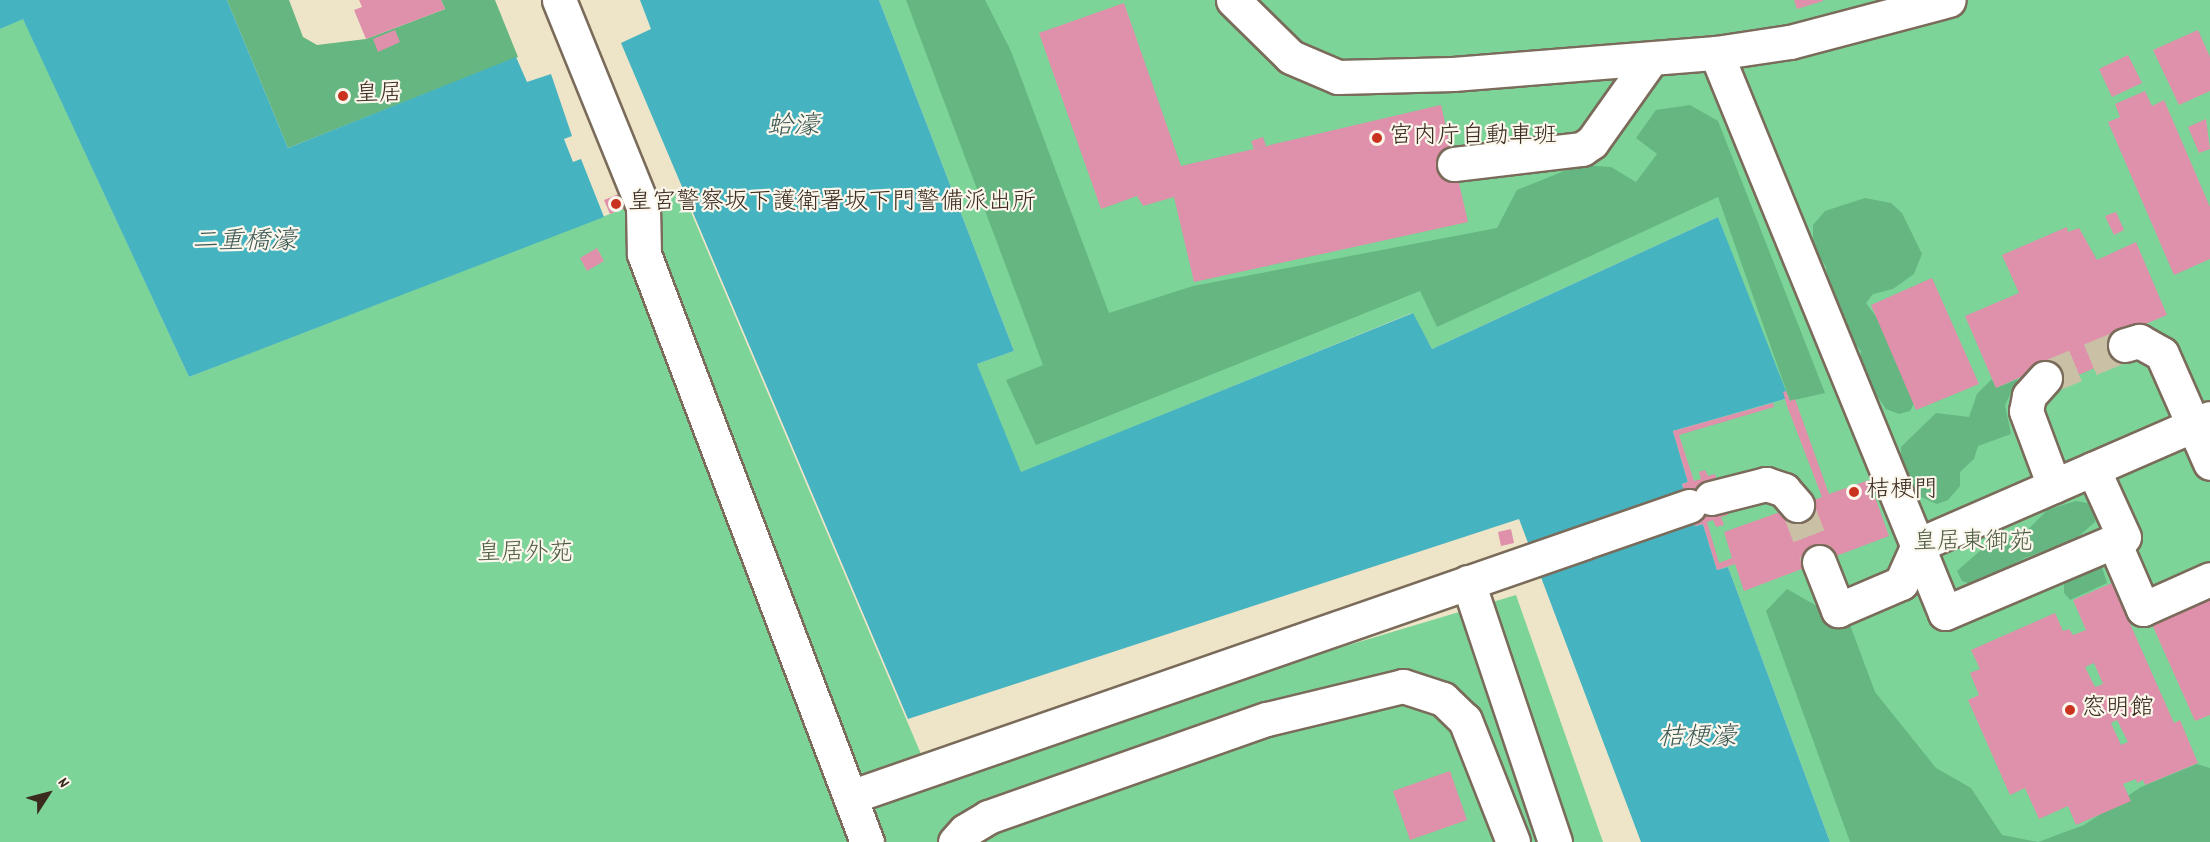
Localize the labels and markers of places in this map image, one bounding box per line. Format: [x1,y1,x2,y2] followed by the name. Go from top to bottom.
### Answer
[355,82,403,110] place label: 皇居
[336,89,350,103] marker: 皇居
[1389,124,1557,152] place label: 宮内庁自動車班
[1370,131,1384,145] marker: 宮内庁自動車班
[628,190,1036,218] place label: 皇宮警察坂下護衛署坂下門警備派出所
[609,197,623,211] marker: 皇宮警察坂下護衛署坂下門警備派出所
[1866,478,1938,506] place label: 桔梗門
[1847,485,1861,499] marker: 桔梗門
[2082,696,2154,724] place label: 窓明館
[2063,703,2077,717] marker: 窓明館

